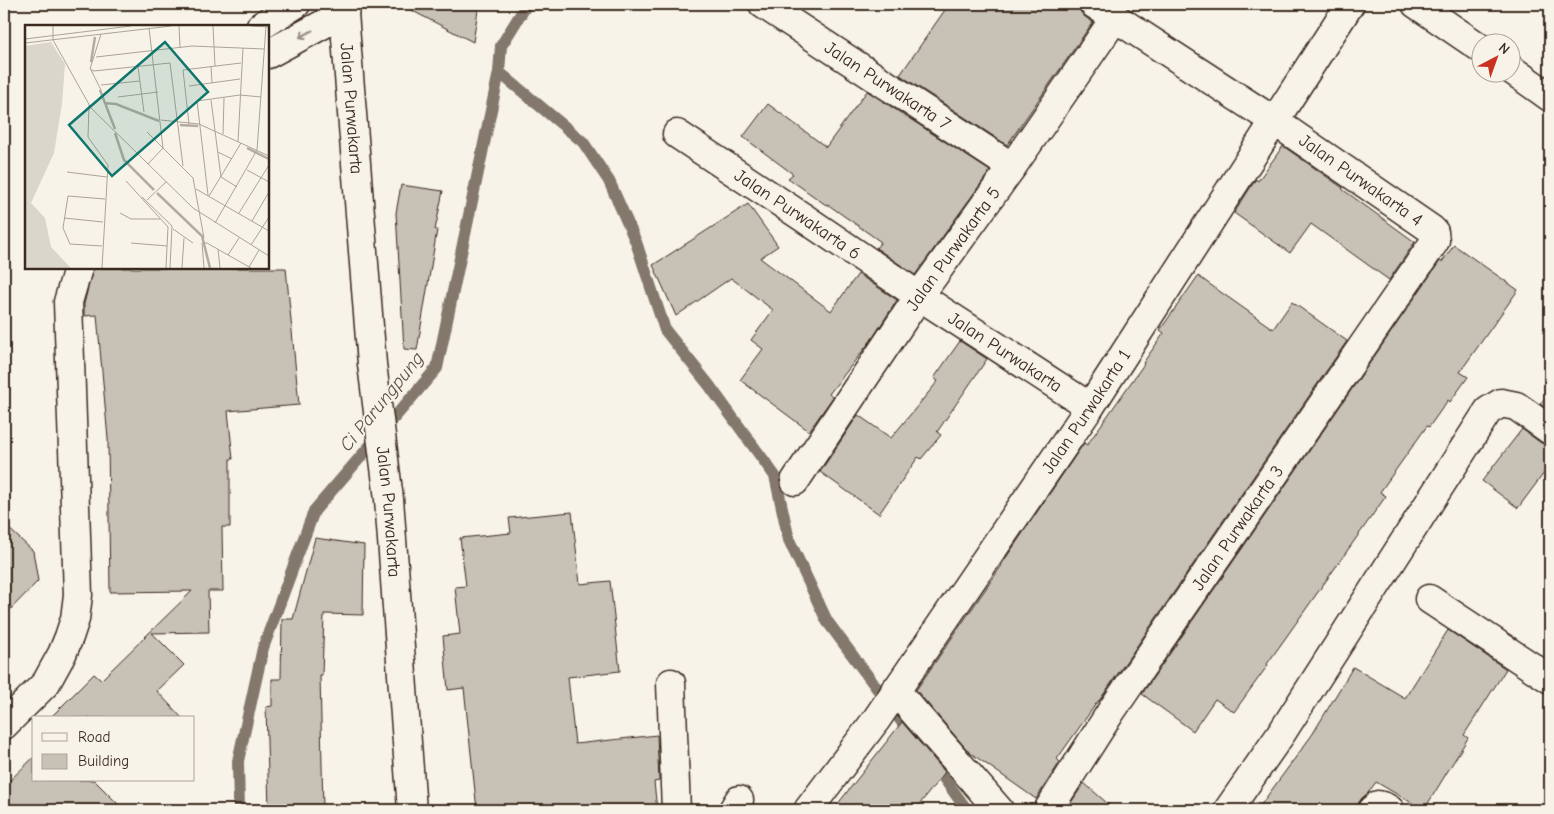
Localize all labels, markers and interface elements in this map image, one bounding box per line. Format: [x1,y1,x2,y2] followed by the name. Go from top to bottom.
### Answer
[25,25,269,269] inset map
[299,30,314,39] one-way arrow
[1472,32,1522,82] north arrow
[820,37,955,135] street label: Jalan Purwakarta 7
[1495,39,1513,58] text: N
[335,42,367,175] street label: Jalan Purwakarta
[1295,130,1427,231] street label: Jalan Purwakarta 4
[730,165,865,264] street label: Jalan Purwakarta 6
[902,183,1005,315] street label: Jalan Purwakarta 5
[944,308,1066,397] street label: Jalan Purwakarta
[1037,346,1135,478] street label: Jalan Purwakarta 1
[335,348,428,456] water label: Ci Parungpung
[371,445,405,578] street label: Jalan Purwakarta
[1188,462,1288,594] street label: Jalan Purwakarta 3
[32,716,195,782] legend
[78,728,110,746] text: Road
[78,752,129,770] text: Building

